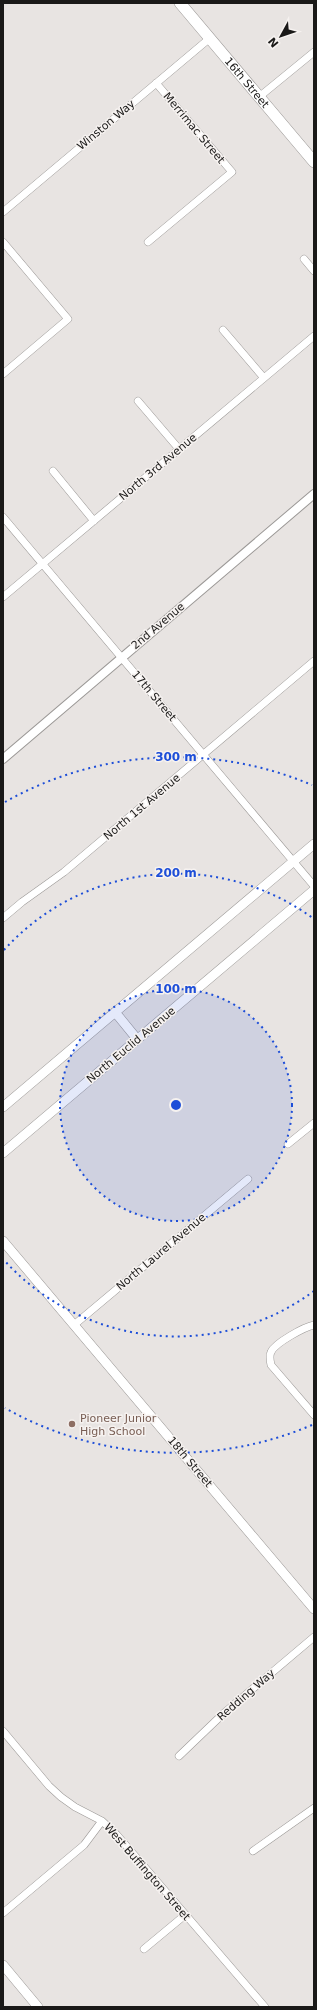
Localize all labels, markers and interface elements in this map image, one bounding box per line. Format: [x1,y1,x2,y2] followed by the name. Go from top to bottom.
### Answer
[261,16,301,56] north arrow
[266,34,282,50] text: N
[222,55,272,111] street label: 16th Street
[161,90,228,167] street label: Merrimac Street
[75,97,138,153] street label: Winston Way
[117,431,199,503] street label: North 3rd Avenue
[129,600,187,652] street label: 2nd Avenue
[129,668,179,725] street label: 17th Street
[155,750,197,764] text: 300 m
[101,771,183,843] street label: North 1st Avenue
[155,866,197,880] text: 200 m
[155,982,197,996] text: 100 m
[84,1004,178,1086] street label: North Euclid Avenue
[169,1098,183,1112] centre of rings
[114,1211,208,1293] street label: North Laurel Avenue
[80,1412,157,1438] place label: Pioneer Junior High School
[67,1419,77,1429] marker: Pioneer Junior High School
[165,1434,215,1491] street label: 18th Street
[215,1666,278,1723] street label: Redding Way
[101,1821,193,1924] street label: West Buffington Street

